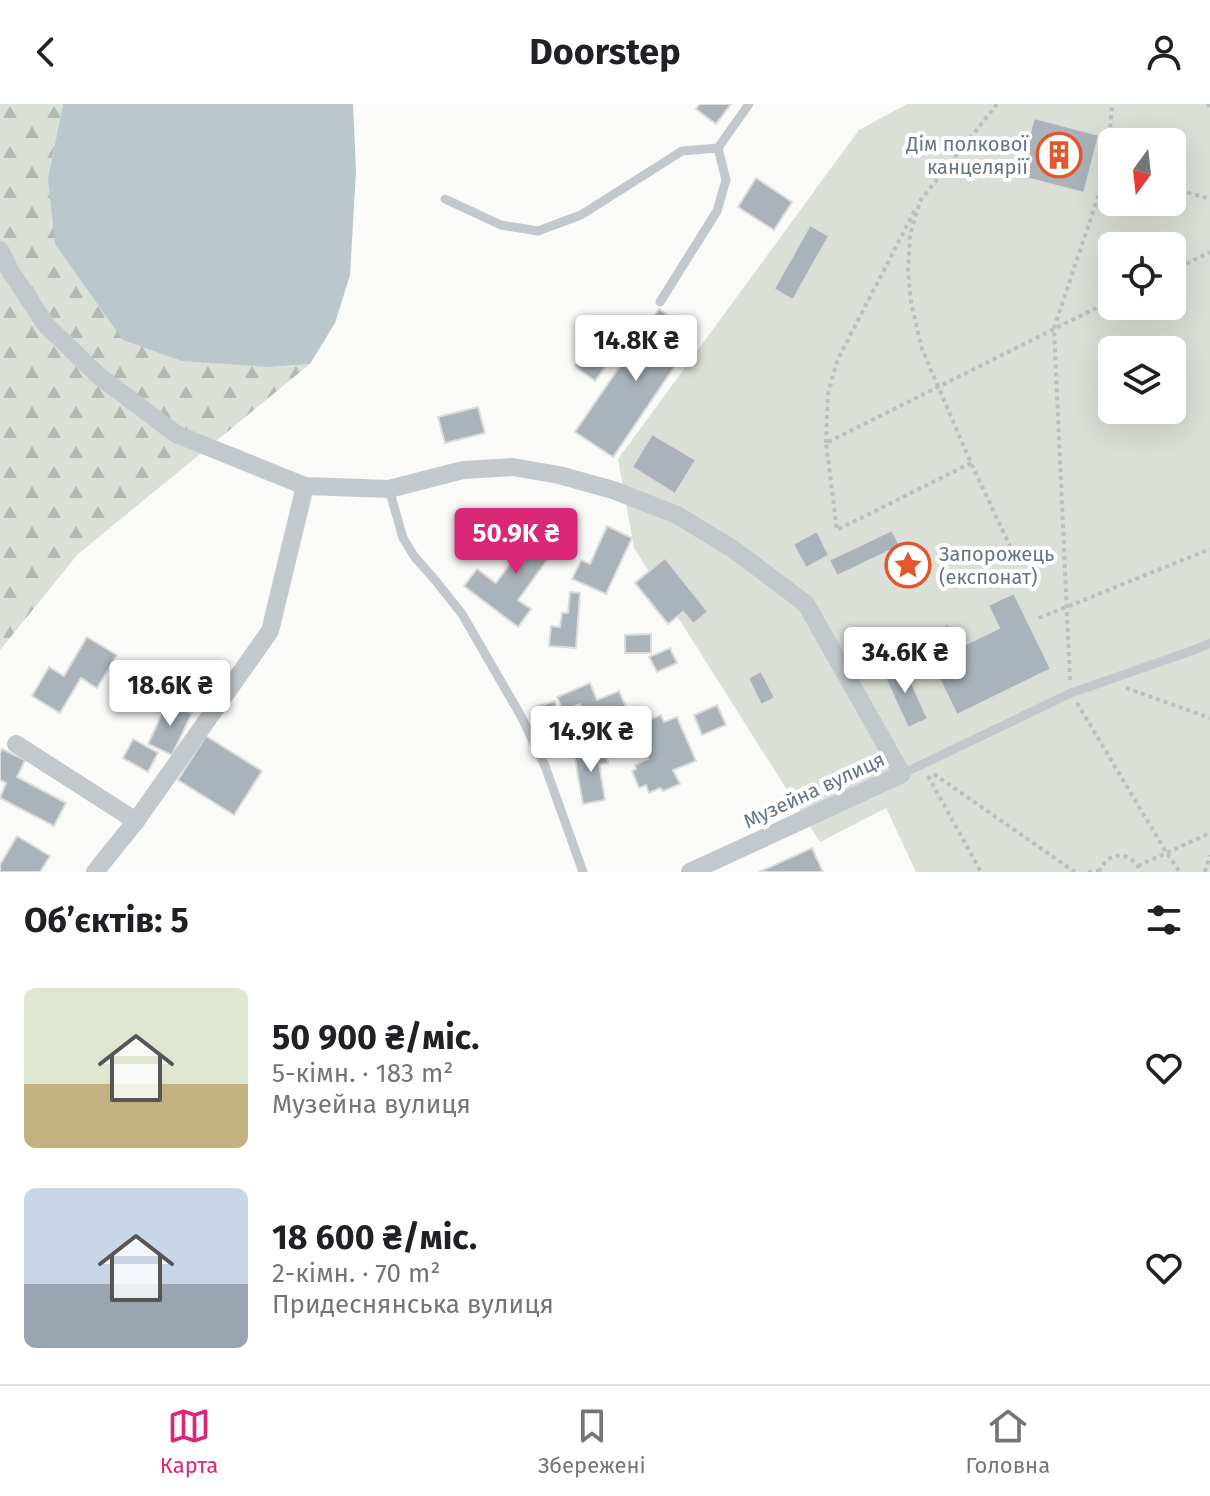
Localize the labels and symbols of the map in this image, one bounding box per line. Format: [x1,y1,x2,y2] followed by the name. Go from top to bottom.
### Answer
[1098,128,1186,216] north arrow
[1035,131,1083,179] building icon: Дім полкової канцелярії
[905,132,1029,179] place label: Дім полкової канцелярії
[562,315,710,383] pin: 14.8K ₴
[442,508,590,576] pin: 50.9K ₴
[884,541,932,589] place icon: Запорожець (експонат)
[939,542,1054,589] place label: Запорожець (експонат)
[831,627,979,695] pin: 34.6K ₴
[96,660,244,728] pin: 18.6K ₴
[517,706,665,774] pin: 14.9K ₴
[740,747,888,833] street label: Музейна вулиця

